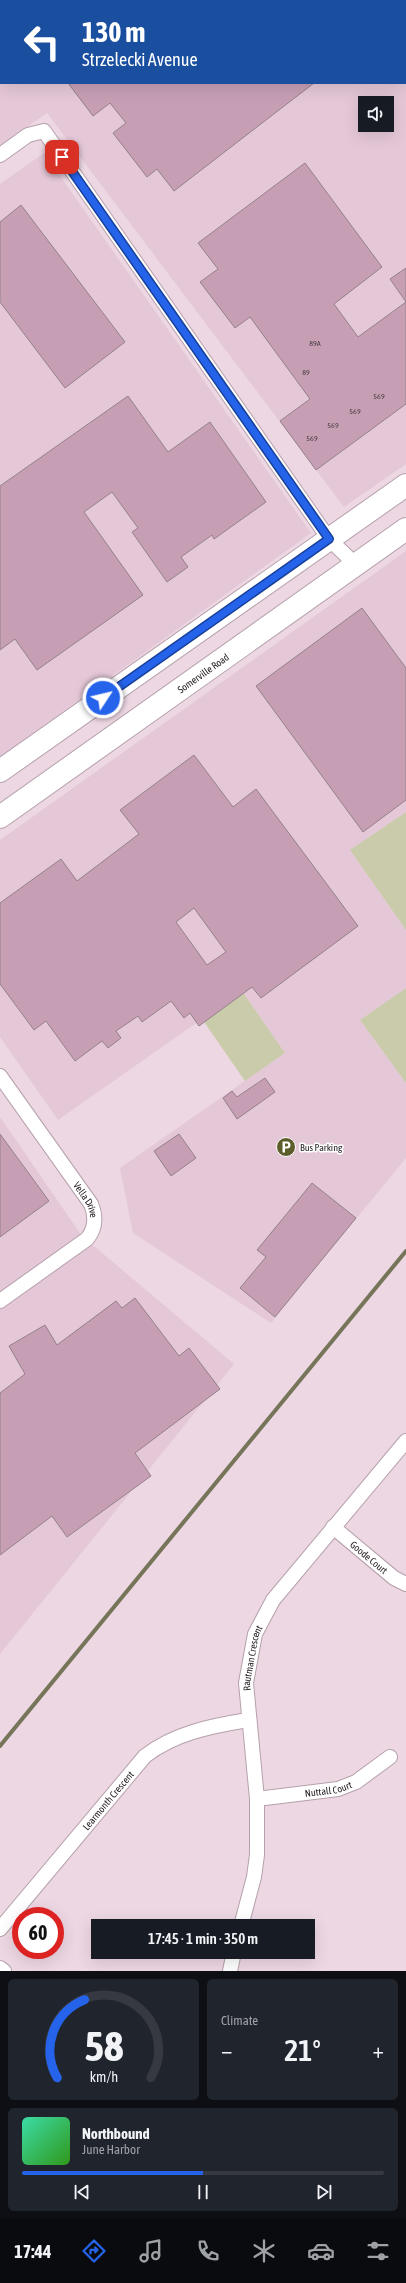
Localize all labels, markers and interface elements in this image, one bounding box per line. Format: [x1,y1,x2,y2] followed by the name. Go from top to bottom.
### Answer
[16,16,68,68] icon: left
[82,16,145,48] text: 130 m
[82,49,198,70] text: Strzelecki Avenue
[358,96,394,132] map controls
[358,96,394,132] button: sound
[45,140,79,174] pin
[51,146,73,168] icon: arrive
[309,339,321,348] house number: 89A
[302,368,310,377] house number: 89
[373,392,385,401] house number: 569
[349,407,361,416] house number: 569
[327,421,339,430] house number: 569
[306,434,318,443] house number: 569
[175,651,231,695] street label: Somerville Road
[82,677,124,719] position arrow
[275,1136,297,1158] parking icon: Bus Parking
[300,1142,343,1153] place label: Bus Parking
[71,1180,100,1219] street label: Vella Drive
[348,1538,390,1576] street label: Goode Court
[240,1623,264,1691] street label: Rautman Crescent
[80,1768,136,1832] street label: Learmonth Crescent
[304,1779,353,1799] street label: Nuttall Court
[12,1907,64,1959] speed limit sign: 60
[148,1930,258,1947] text: 17:45 · 1 min · 350 m
[221,2013,258,2028] text: Climate
[84,2021,123,2069] text: 58
[284,2033,321,2067] text: 21°
[221,2037,232,2063] text: −
[373,2037,384,2063] text: +
[89,2068,118,2084] text: km/h
[82,2125,150,2142] text: Northbound
[82,2142,140,2157] text: June Harbor
[71,2181,93,2203] icon: previous
[192,2181,214,2203] icon: pause
[313,2181,335,2203] icon: next
[80,2237,108,2265] icon: directions
[137,2237,165,2265] icon: music
[194,2237,222,2265] icon: phone
[250,2237,278,2265] icon: climate
[307,2237,335,2265] icon: car
[364,2237,392,2265] icon: filters
[14,2241,51,2262] text: 17:44

